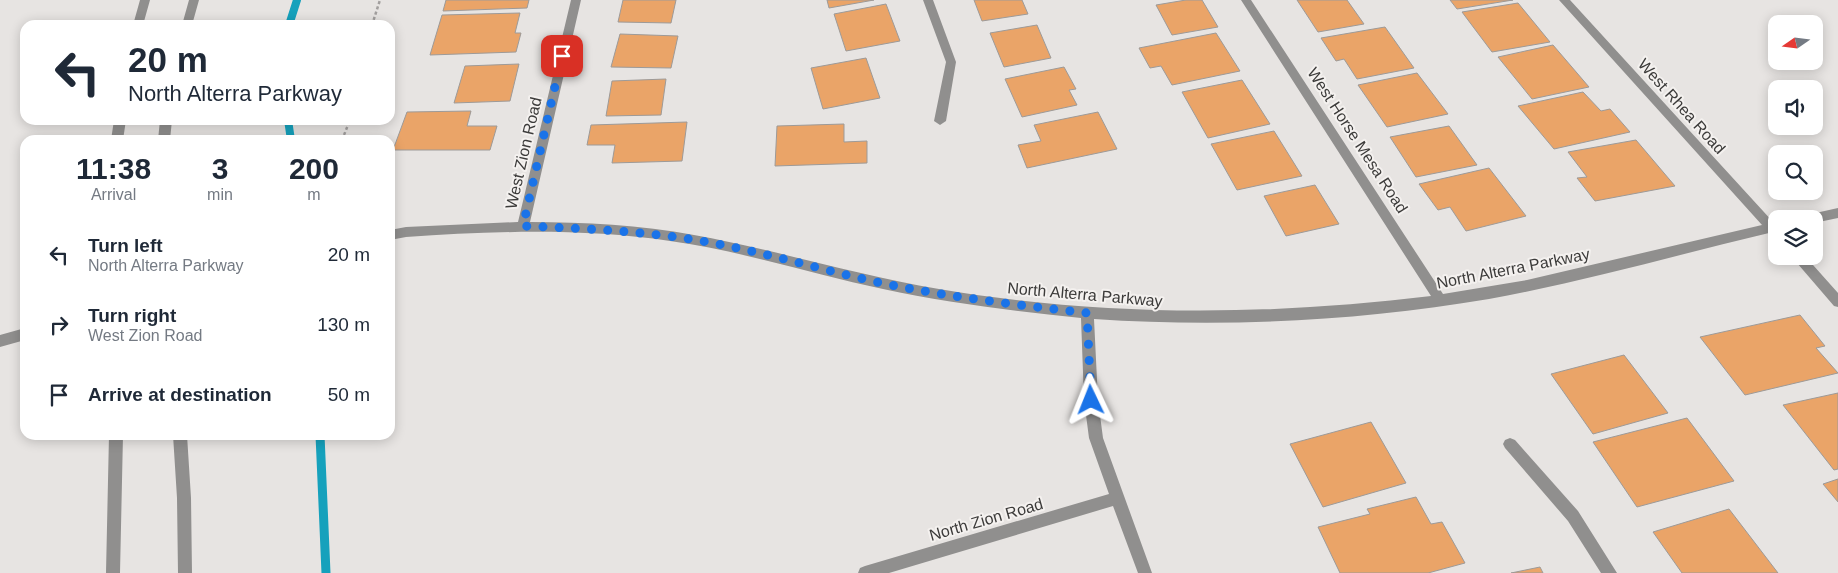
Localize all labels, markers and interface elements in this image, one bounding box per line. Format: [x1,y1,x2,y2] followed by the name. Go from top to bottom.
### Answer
[1768,15,1822,70] north arrow
[1768,15,1823,265] map controls
[541,35,583,77] pin
[45,40,110,105] icon: left
[128,40,208,79] text: 20 m
[548,42,576,70] icon: arrive
[1635,55,1729,157] street label: West Rhea Road
[1304,65,1411,216] street label: West Horse Mesa Road
[1768,80,1823,135] button: sound
[128,81,342,106] text: North Alterra Parkway
[502,95,545,211] street label: West Zion Road
[1768,145,1823,200] button: search
[76,152,151,185] text: 11:38
[212,152,228,185] text: 3
[289,152,339,185] text: 200
[91,186,136,203] text: Arrival
[207,186,233,203] text: min
[307,186,321,203] text: m
[1768,210,1823,265] button: layers
[88,235,163,256] text: Turn left
[45,241,73,269] icon: left
[328,244,370,265] text: 20 m
[1435,245,1591,292] street label: North Alterra Parkway
[88,257,244,274] text: North Alterra Parkway
[1007,279,1163,310] street label: North Alterra Parkway
[88,305,176,326] text: Turn right
[45,311,73,339] icon: right
[317,314,370,335] text: 130 m
[88,327,202,344] text: West Zion Road
[1064,373,1116,425] position arrow
[45,381,73,409] icon: arrive
[88,384,272,405] text: Arrive at destination
[328,384,370,405] text: 50 m
[927,495,1045,544] street label: North Zion Road

